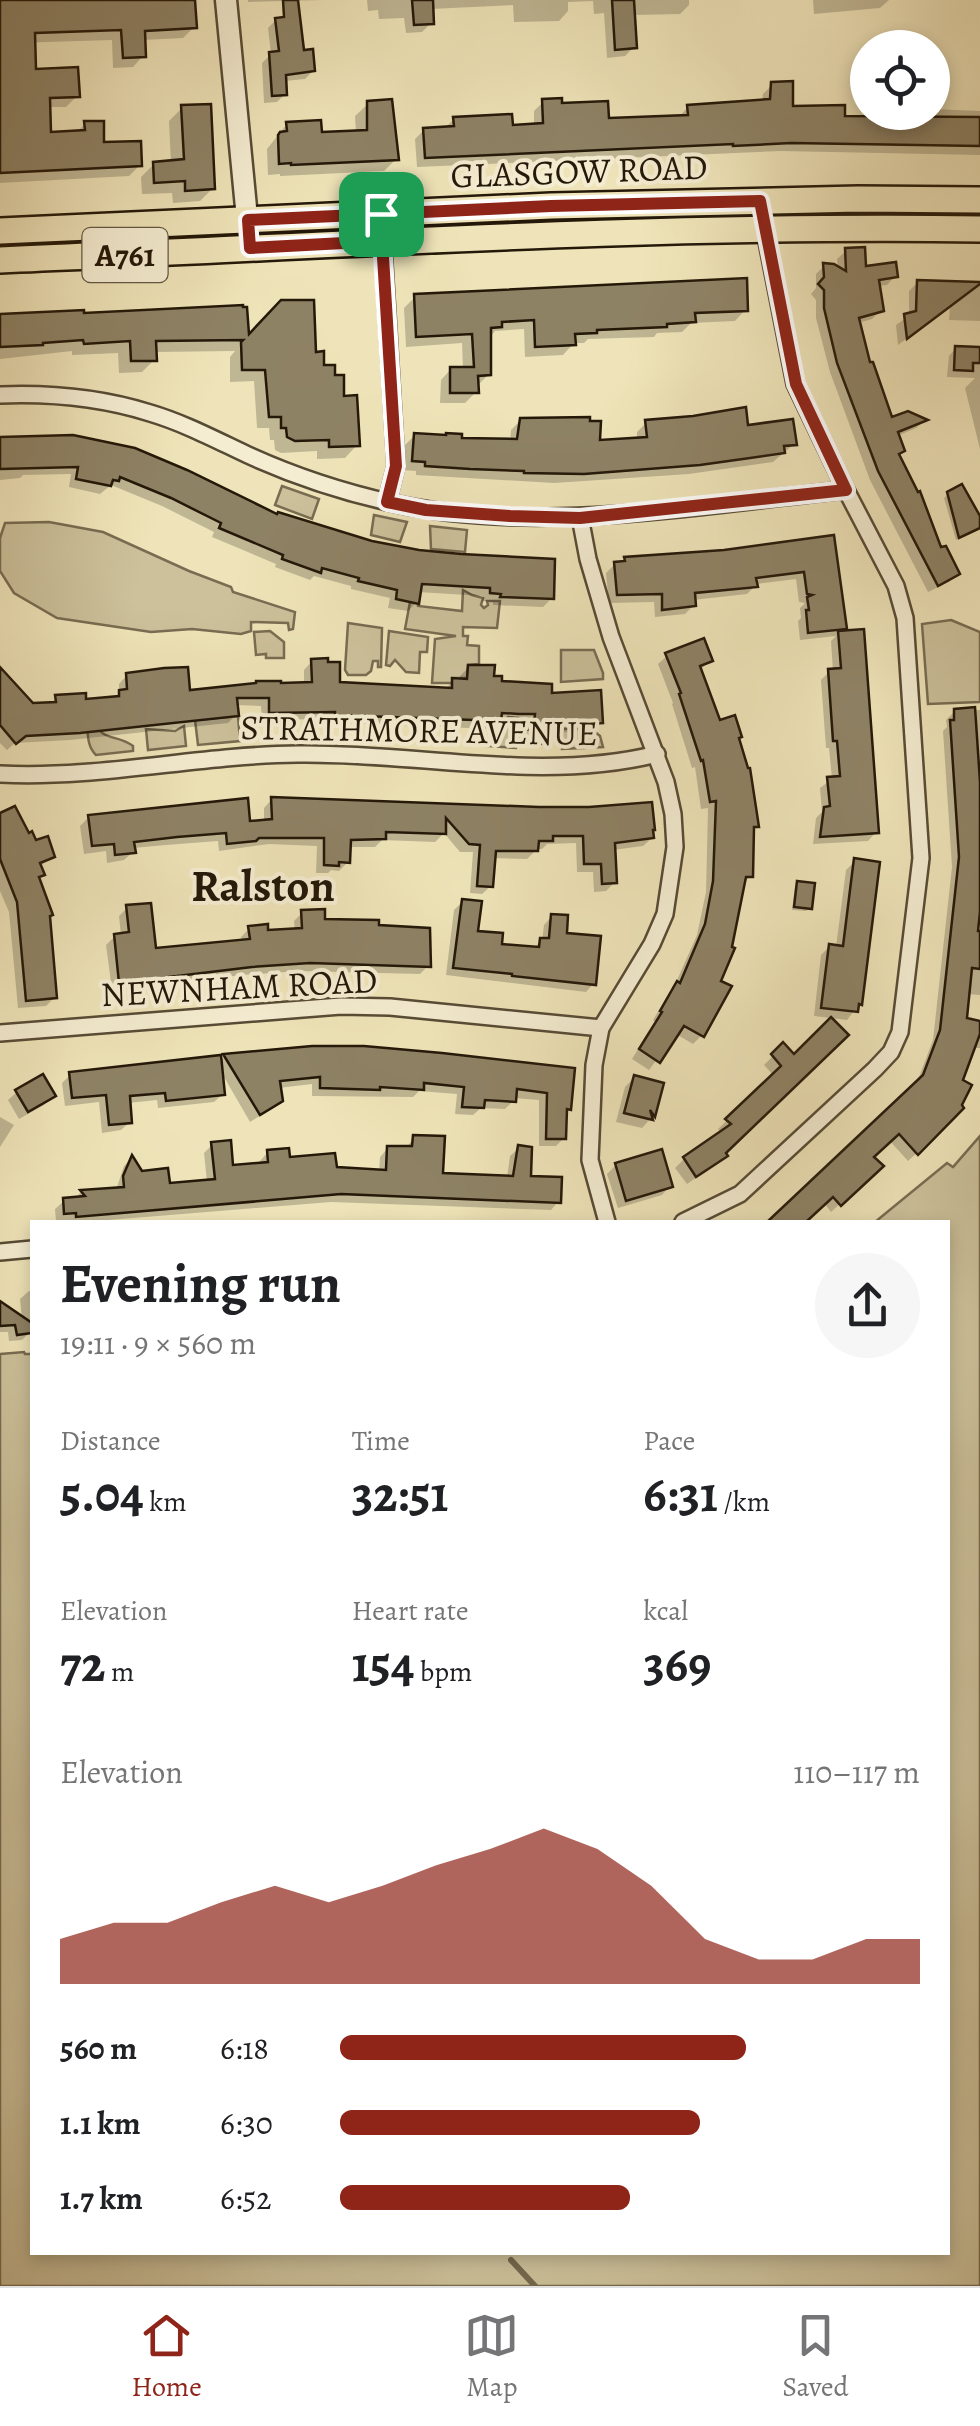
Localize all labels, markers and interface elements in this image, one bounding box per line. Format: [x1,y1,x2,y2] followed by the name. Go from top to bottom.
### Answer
[850,30,950,130] map controls
[850,30,950,130] button: locate
[450,143,708,199] street label: GLASGOW ROAD
[339,172,424,257] pin
[354,187,409,242] icon: arrive
[82,228,168,282] road number: A761
[240,703,598,757] street label: STRATHMORE AVENUE
[191,855,335,917] district label: Ralston
[100,956,378,1018] street label: NEWNHAM ROAD
[60,1246,341,1321] text: Evening run
[815,1253,920,1358] button: share
[60,1321,256,1365] text: 19:11 · 9 × 560 m
[60,1422,160,1460] text: Distance
[352,1422,410,1460] text: Time
[643,1422,695,1460] text: Pace
[60,1460,144,1528] text: 5.04
[352,1460,448,1528] text: 32:51
[643,1460,718,1528] text: 6:31
[144,1483,187,1521] text: km
[718,1483,770,1521] text: /km
[60,1592,167,1630] text: Elevation
[352,1592,469,1630] text: Heart rate
[643,1592,688,1630] text: kcal
[60,1630,106,1698] text: 72
[352,1630,414,1698] text: 154
[643,1630,711,1698] text: 369
[106,1653,134,1691] text: m
[414,1653,472,1691] text: bpm
[60,1750,183,1794] text: Elevation
[793,1750,920,1794] text: 110–117 m
[60,2026,137,2070] text: 560 m
[220,2026,269,2070] text: 6:18
[60,2101,141,2145] text: 1.1 km
[220,2101,273,2145] text: 6:30
[60,2176,143,2220] text: 1.7 km
[220,2176,271,2220] text: 6:52
[131,2308,202,2406] tab: Home
[464,2308,519,2406] tab: Map
[782,2308,849,2406] tab: Saved

